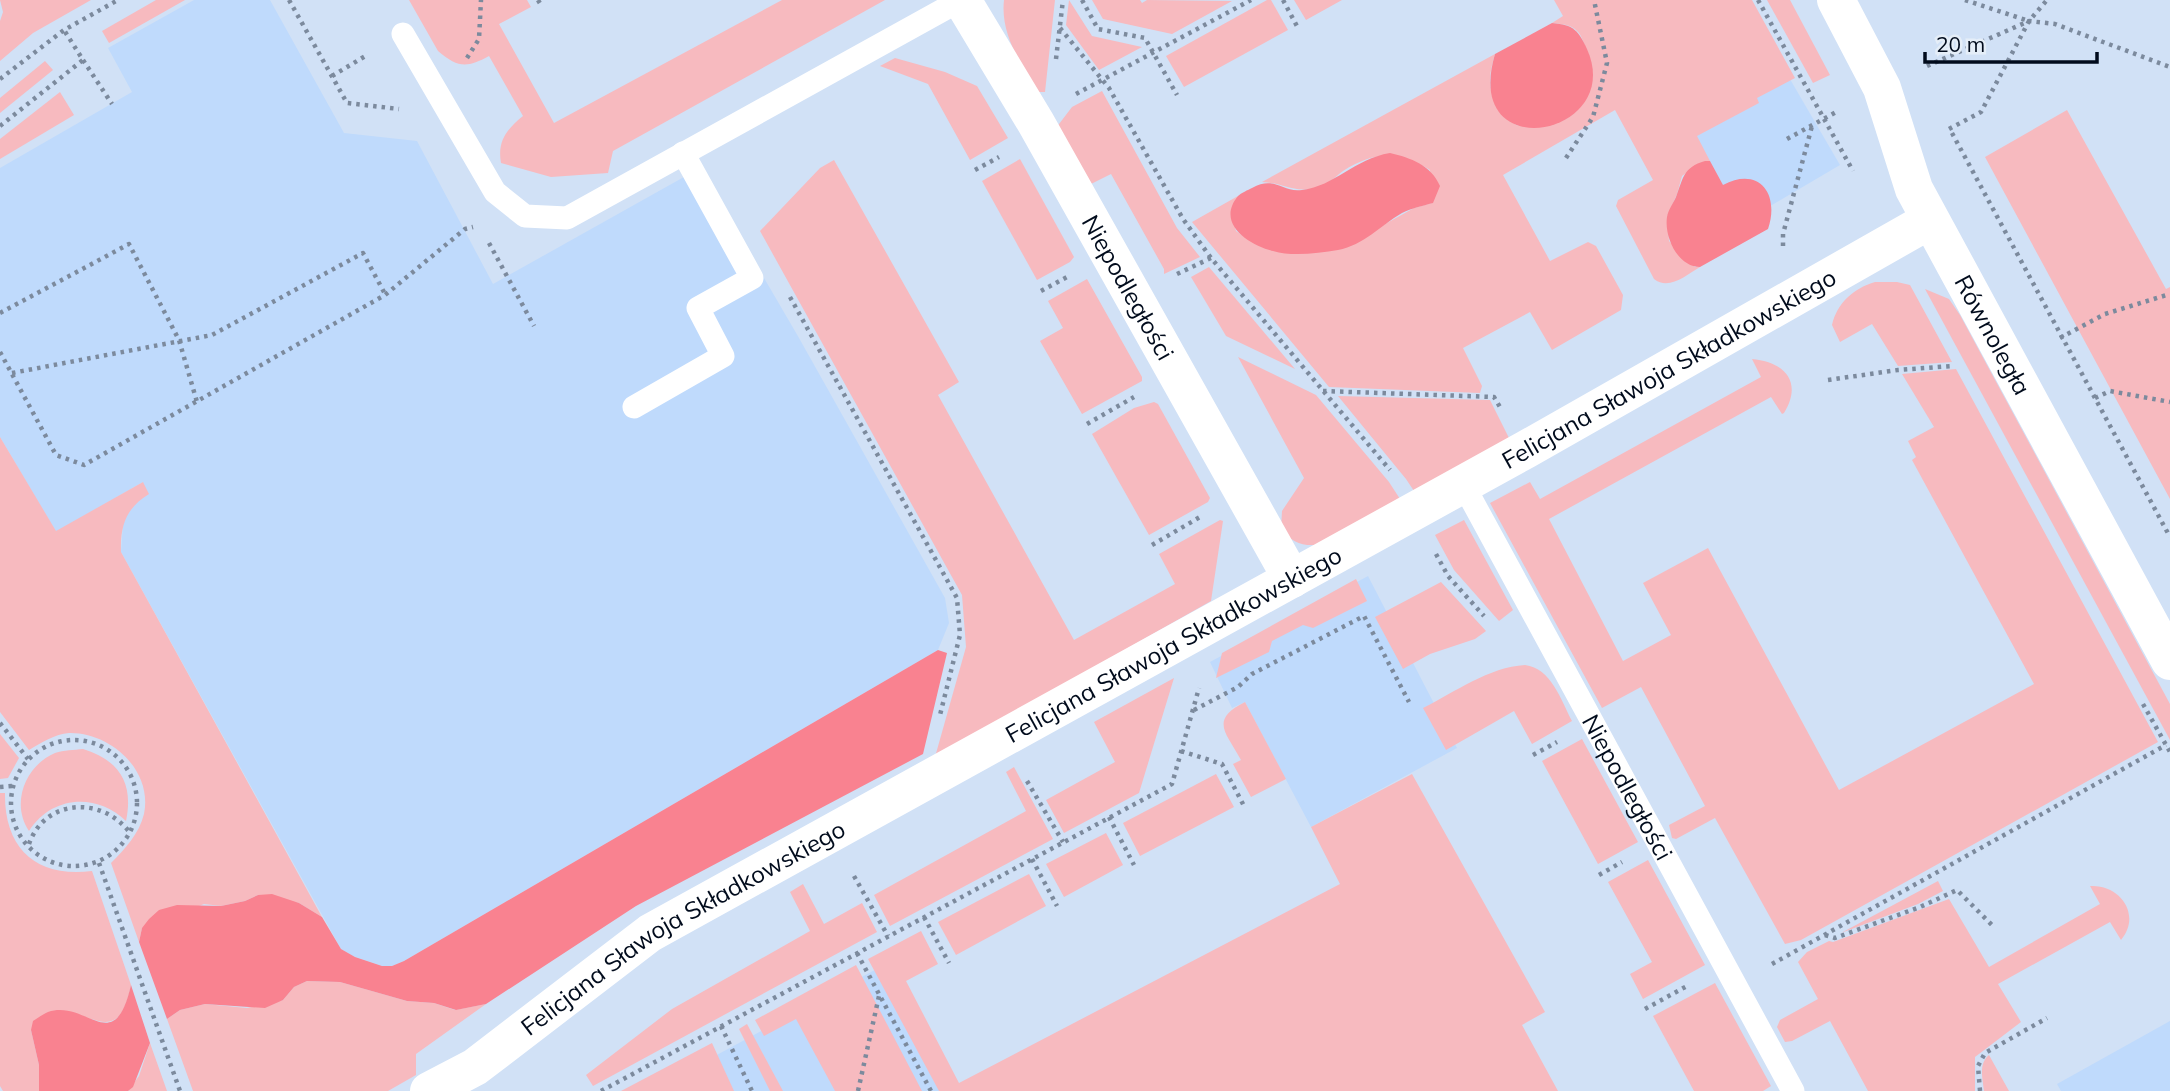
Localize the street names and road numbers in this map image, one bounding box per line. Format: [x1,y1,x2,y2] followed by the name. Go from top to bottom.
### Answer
[1076,210,1181,365] street label: Niepodległości
[1496,262,1841,475] street label: Felicjana Sławoja Składkowskiego
[1948,270,2038,400] street label: Równoległa
[1000,539,1347,749] street label: Felicjana Sławoja Składkowskiego
[1576,709,1680,865] street label: Niepodległości
[515,813,850,1042] street label: Felicjana Sławoja Składkowskiego

